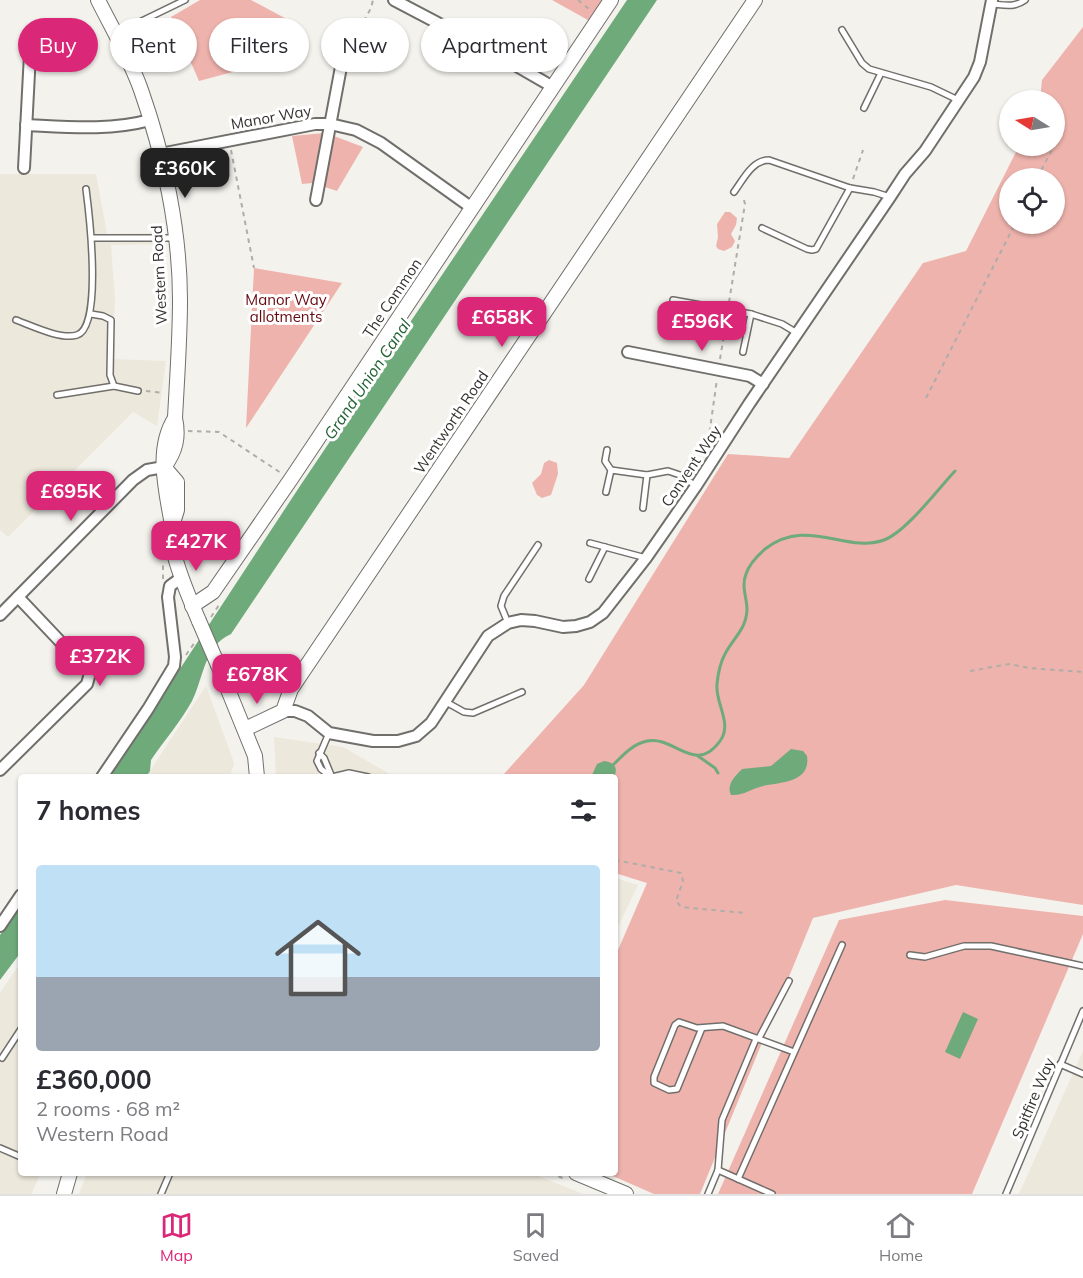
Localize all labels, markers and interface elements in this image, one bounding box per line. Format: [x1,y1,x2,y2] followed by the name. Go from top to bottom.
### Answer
[18,18,98,72] chip: Buy
[110,18,197,72] chip: Rent
[209,18,309,72] chip: Filters
[321,18,409,72] chip: New
[421,18,568,72] chip: Apartment
[999,90,1065,156] north arrow
[999,90,1065,234] map controls
[229,101,313,133] street label: Manor Way
[143,148,227,199] pin: £360K
[154,155,216,180] text: £360K
[999,168,1065,234] button: locate
[147,225,171,325] street label: Western Road
[358,255,426,341] street label: The Common
[245,290,327,326] park label: Manor Way allotments
[460,297,544,348] pin: £658K
[660,301,744,352] pin: £596K
[471,304,533,329] text: £658K
[671,308,733,333] text: £596K
[319,315,415,443] water label: Grand Union Canal
[410,367,492,477] street label: Wentworth Road
[657,422,725,510] street label: Convent Way
[29,471,113,522] pin: £695K
[40,478,102,503] text: £695K
[154,521,238,572] pin: £427K
[165,528,227,553] text: £427K
[58,636,142,687] pin: £372K
[69,643,131,668] text: £372K
[215,654,299,705] pin: £678K
[226,661,288,686] text: £678K
[36,794,140,827] text: 7 homes
[567,794,600,827] icon: filters
[264,904,372,1012] icon: home
[1007,1055,1059,1141] street label: Spitfire Way
[36,1063,152,1096] text: £360,000
[36,1096,180,1121] text: 2 rooms · 68 m²
[36,1121,169,1146] text: Western Road
[160,1209,193,1265] tab: Map
[513,1209,559,1265] tab: Saved
[879,1209,923,1265] tab: Home

